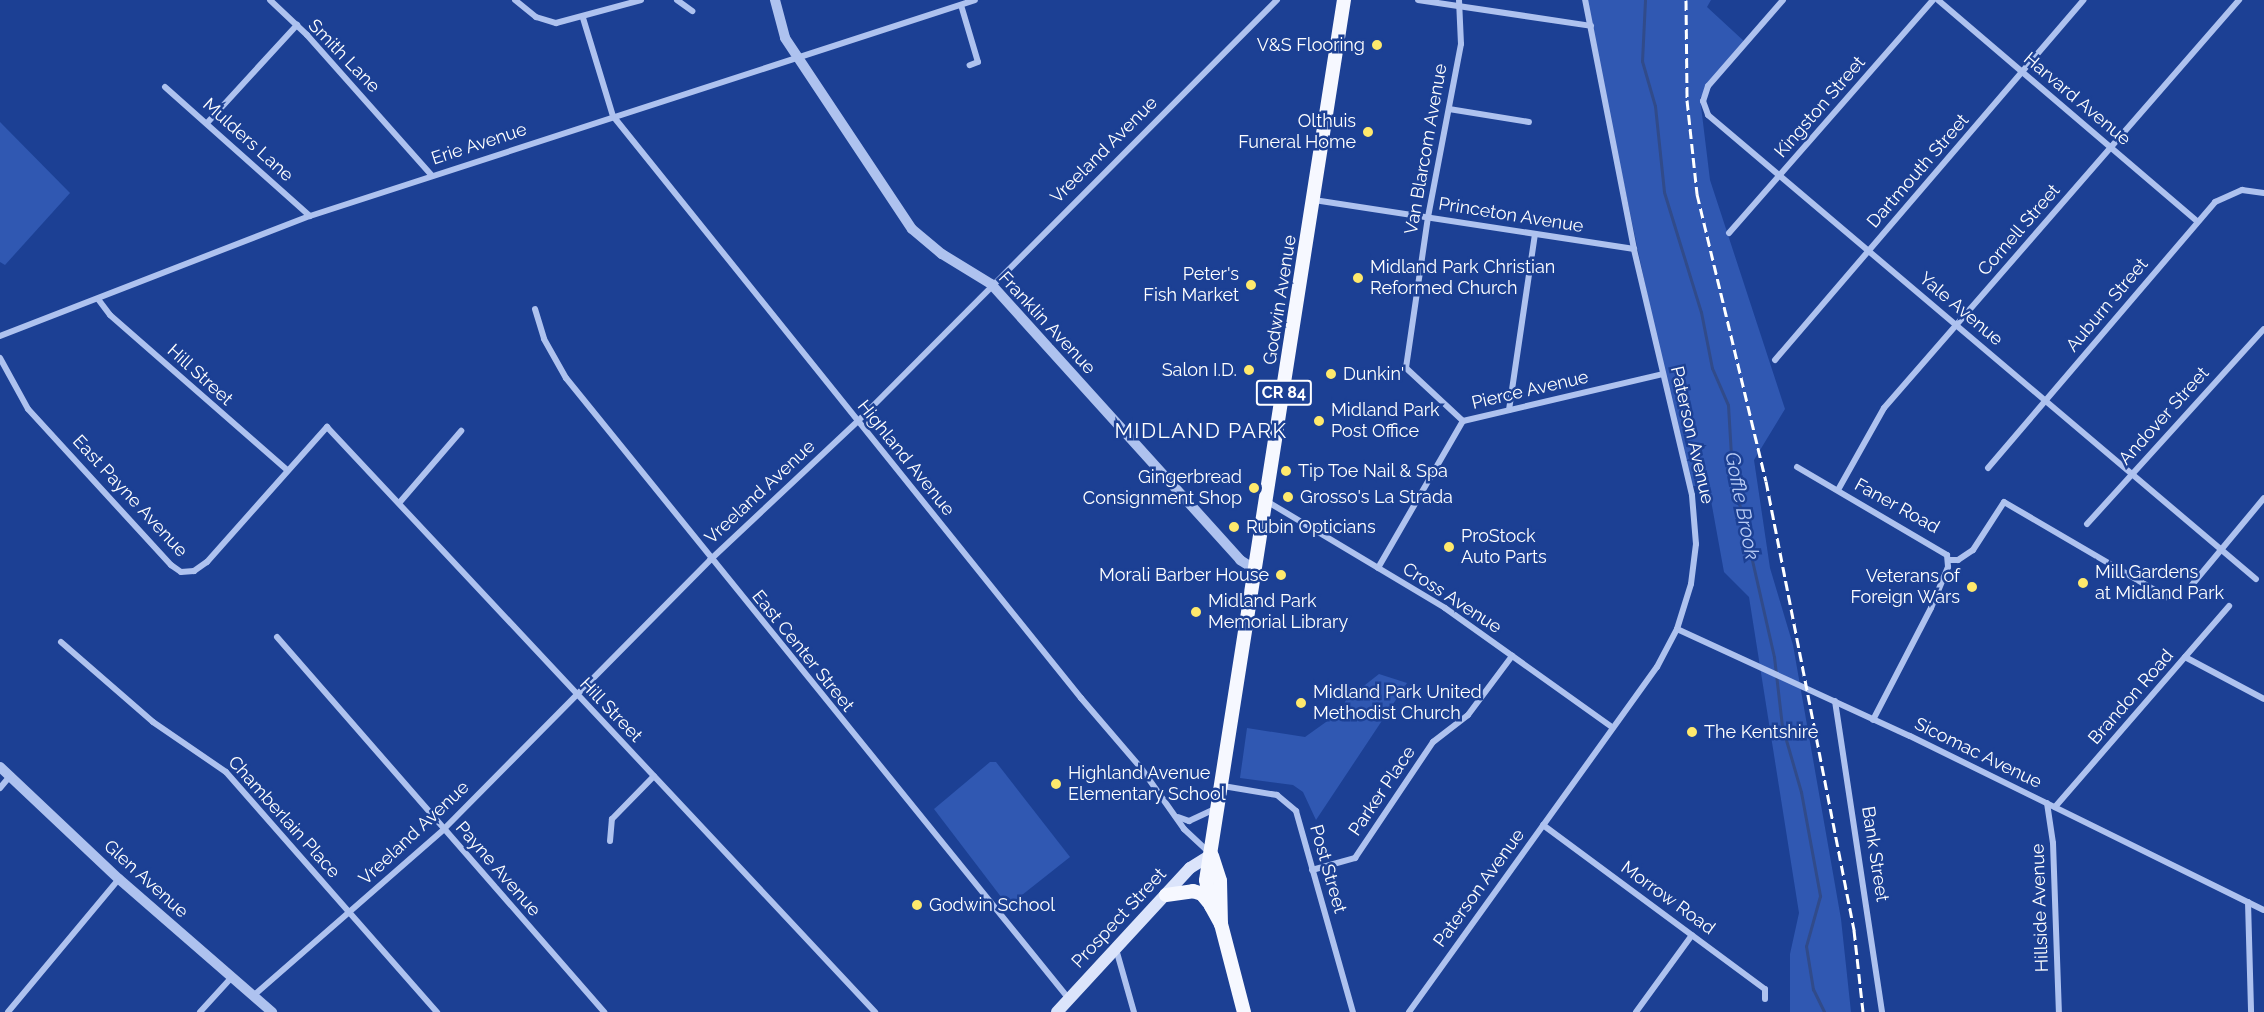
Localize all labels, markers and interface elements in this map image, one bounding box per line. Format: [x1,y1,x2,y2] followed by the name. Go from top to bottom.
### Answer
[304,15,384,97] street label: Smith Lane
[1257,34,1365,56] place label: V&S Flooring
[1370,38,1384,52] marker: V&S Flooring
[2019,48,2135,150] street label: Harvard Avenue
[1770,52,1870,162] street label: Kingston Street
[1400,62,1452,236] street label: Van Blarcom Avenue
[1046,92,1162,208] street label: Vreeland Avenue
[198,94,298,186] street label: Mulders Lane
[1863,110,1973,232] street label: Dartmouth Street
[1238,111,1356,154] place label: Olthuis Funeral Home
[428,118,530,170] street label: Erie Avenue
[1361,125,1375,139] marker: Olthuis Funeral Home
[1973,180,2065,280] street label: Cornell Street
[1437,193,1585,237] street label: Princeton Avenue
[1259,233,1301,367] street label: Godwin Avenue
[2062,254,2152,356] street label: Auburn Street
[1370,257,1555,300] place label: Midland Park Christian Reformed Church
[1143,264,1239,306] place label: Peter's Fish Market
[994,267,1100,379] street label: Franklin Avenue
[1915,268,2007,350] street label: Yale Avenue
[1351,271,1365,285] marker: Midland Park Christian Reformed Church
[1244,278,1258,292] marker: Peter's Fish Market
[162,340,238,410] street label: Hill Street
[1162,359,1237,381] place label: Salon I.D.
[2114,362,2214,470] street label: Andover Street
[1242,363,1256,377] marker: Salon I.D.
[1343,363,1404,385] place label: Dunkin'
[1666,364,1718,506] street label: Paterson Avenue
[1469,366,1591,414] street label: Pierce Avenue
[1324,367,1338,381] marker: Dunkin'
[1256,380,1312,406] road number: CR 84
[853,396,959,520] street label: Highland Avenue
[1331,400,1440,442] place label: Midland Park Post Office
[1312,414,1326,428] marker: Midland Park Post Office
[1114,418,1288,444] district label: MIDLAND PARK
[68,430,192,562] street label: East Payne Avenue
[700,435,820,549] street label: Vreeland Avenue
[1720,450,1764,562] water label: Goffle Brook
[1298,460,1449,482] place label: Tip Toe Nail & Spa
[1279,464,1293,478] marker: Tip Toe Nail & Spa
[1083,467,1242,510] place label: Gingerbread Consignment Shop
[1850,474,1944,538] street label: Faner Road
[1247,481,1261,495] marker: Gingerbread Consignment Shop
[1300,486,1453,508] place label: Grosso's La Strada
[1281,490,1295,504] marker: Grosso's La Strada
[1246,516,1376,538] place label: Rubin Opticians
[1227,520,1241,534] marker: Rubin Opticians
[1461,526,1547,568] place label: ProStock Auto Parts
[1442,540,1456,554] marker: ProStock Auto Parts
[1398,558,1506,638] street label: Cross Avenue
[2095,562,2224,604] place label: Mill Gardens at Midland Park
[1099,564,1269,586] place label: Morali Barber House
[1850,566,1960,608] place label: Veterans of Foreign Wars
[1274,568,1288,582] marker: Morali Barber House
[2076,576,2090,590] marker: Mill Gardens at Midland Park
[1965,580,1979,594] marker: Veterans of Foreign Wars
[747,586,859,716] street label: East Center Street
[1208,591,1349,634] place label: Midland Park Memorial Library
[1189,605,1203,619] marker: Midland Park Memorial Library
[2084,645,2178,749] street label: Brandon Road
[575,673,647,747] street label: Hill Street
[1313,682,1482,724] place label: Midland Park United Methodist Church
[1294,696,1308,710] marker: Midland Park United Methodist Church
[1911,713,2045,793] street label: Sicomac Avenue
[1704,721,1818,743] place label: The Kentshire
[1685,725,1699,739] marker: The Kentshire
[1344,742,1420,840] street label: Parker Place
[223,751,345,883] street label: Chamberlain Place
[1068,763,1226,806] place label: Highland Avenue Elementary School
[354,776,474,890] street label: Vreeland Avenue
[1049,777,1063,791] marker: Highland Avenue Elementary School
[1857,805,1893,903] street label: Bank Street
[451,817,545,921] street label: Payne Avenue
[1305,822,1351,916] street label: Post Street
[1429,825,1529,951] street label: Paterson Avenue
[99,835,193,923] street label: Glen Avenue
[2027,843,2053,973] street label: Hillside Avenue
[1617,857,1719,939] street label: Morrow Road
[1067,864,1171,972] street label: Prospect Street
[929,894,1055,916] place label: Godwin School
[910,898,924,912] marker: Godwin School

